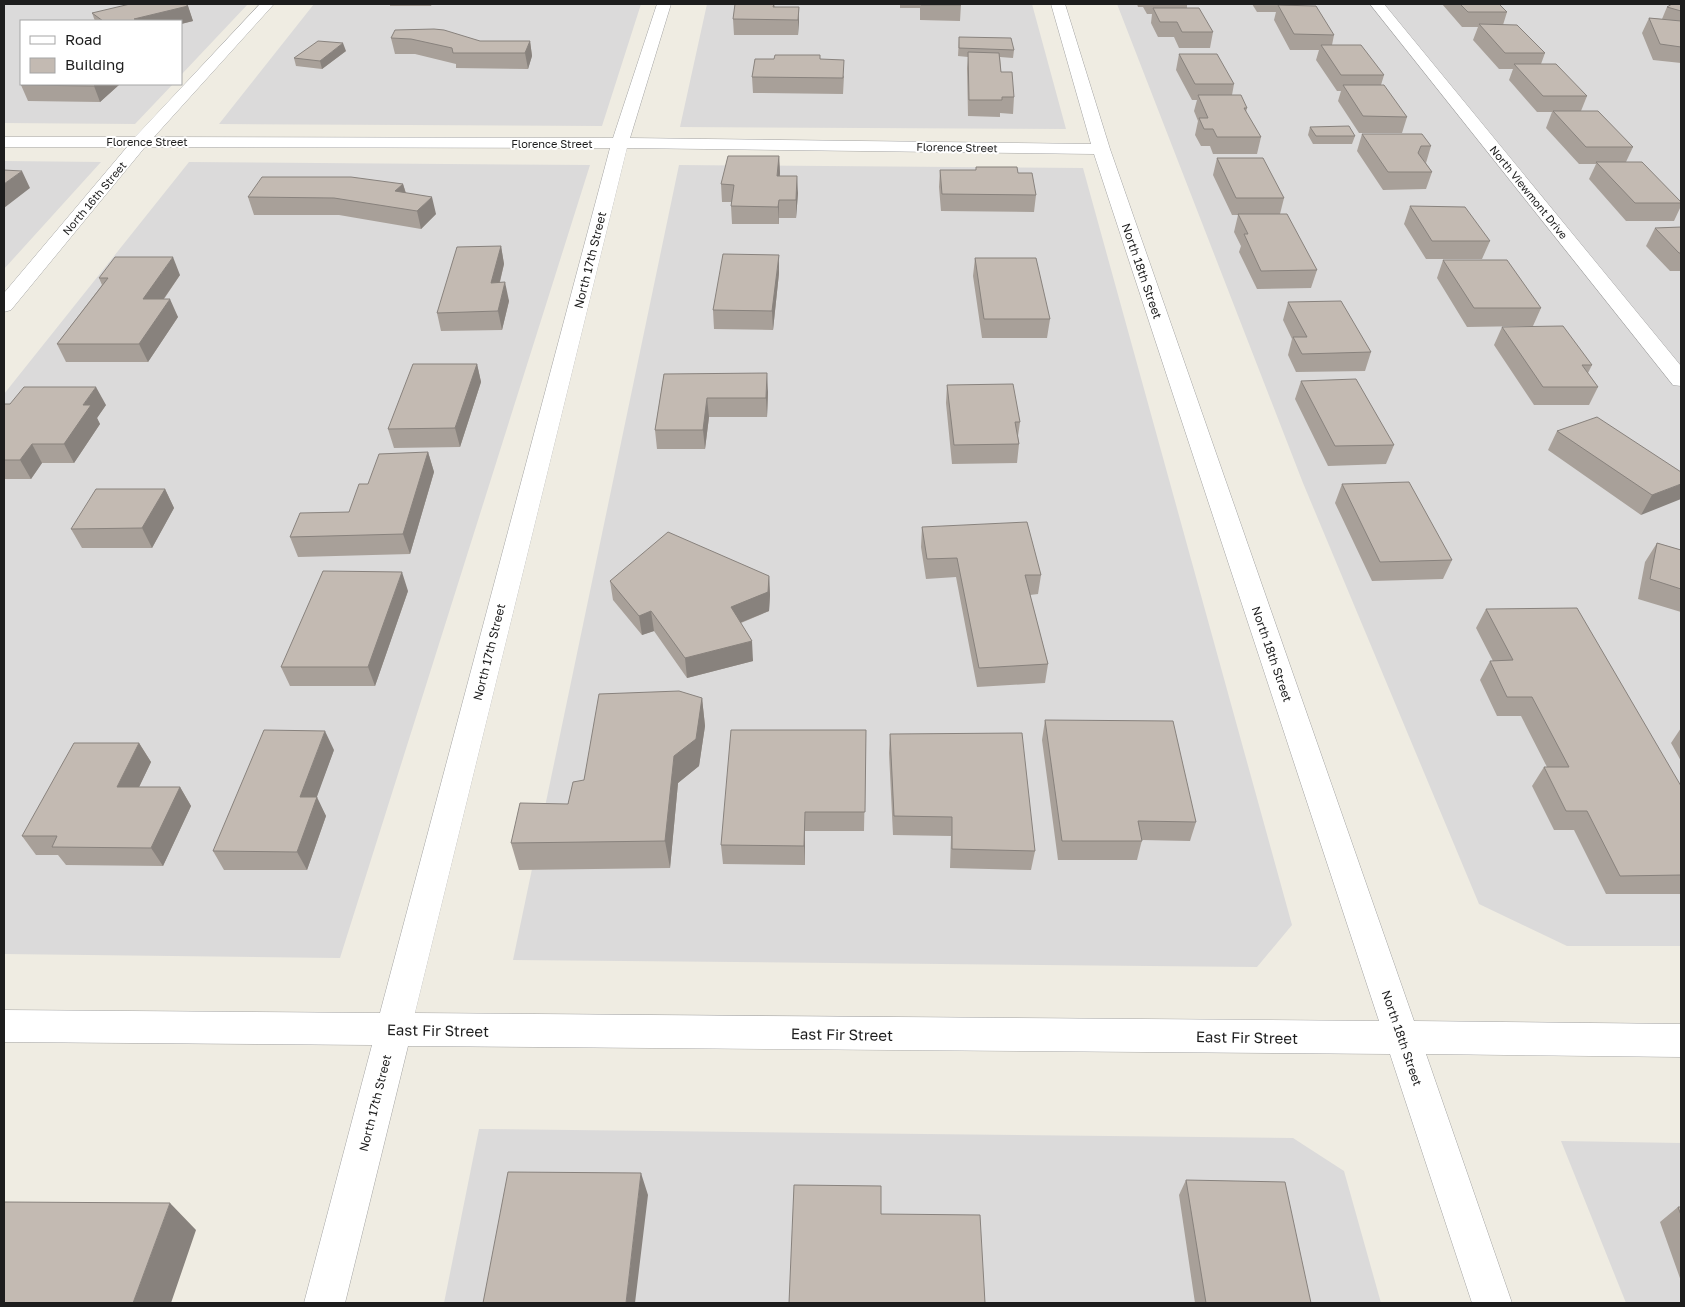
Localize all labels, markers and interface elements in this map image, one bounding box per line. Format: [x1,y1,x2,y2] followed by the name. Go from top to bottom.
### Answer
[20,20,182,85] legend
[65,30,102,48] text: Road
[65,55,125,73] text: Building
[106,135,188,148] street label: Florence Street
[511,137,593,150] street label: Florence Street
[916,140,998,154] street label: Florence Street
[1487,143,1571,241] street label: North Viewmont Drive
[59,159,129,237] street label: North 16th Street
[571,210,609,310] street label: North 17th Street
[1119,221,1165,321] street label: North 18th Street
[470,602,508,702] street label: North 17th Street
[1249,604,1295,704] street label: North 18th Street
[1379,988,1425,1088] street label: North 18th Street
[387,1020,489,1040] street label: East Fir Street
[791,1024,893,1044] street label: East Fir Street
[1196,1027,1298,1047] street label: East Fir Street
[356,1053,394,1153] street label: North 17th Street

